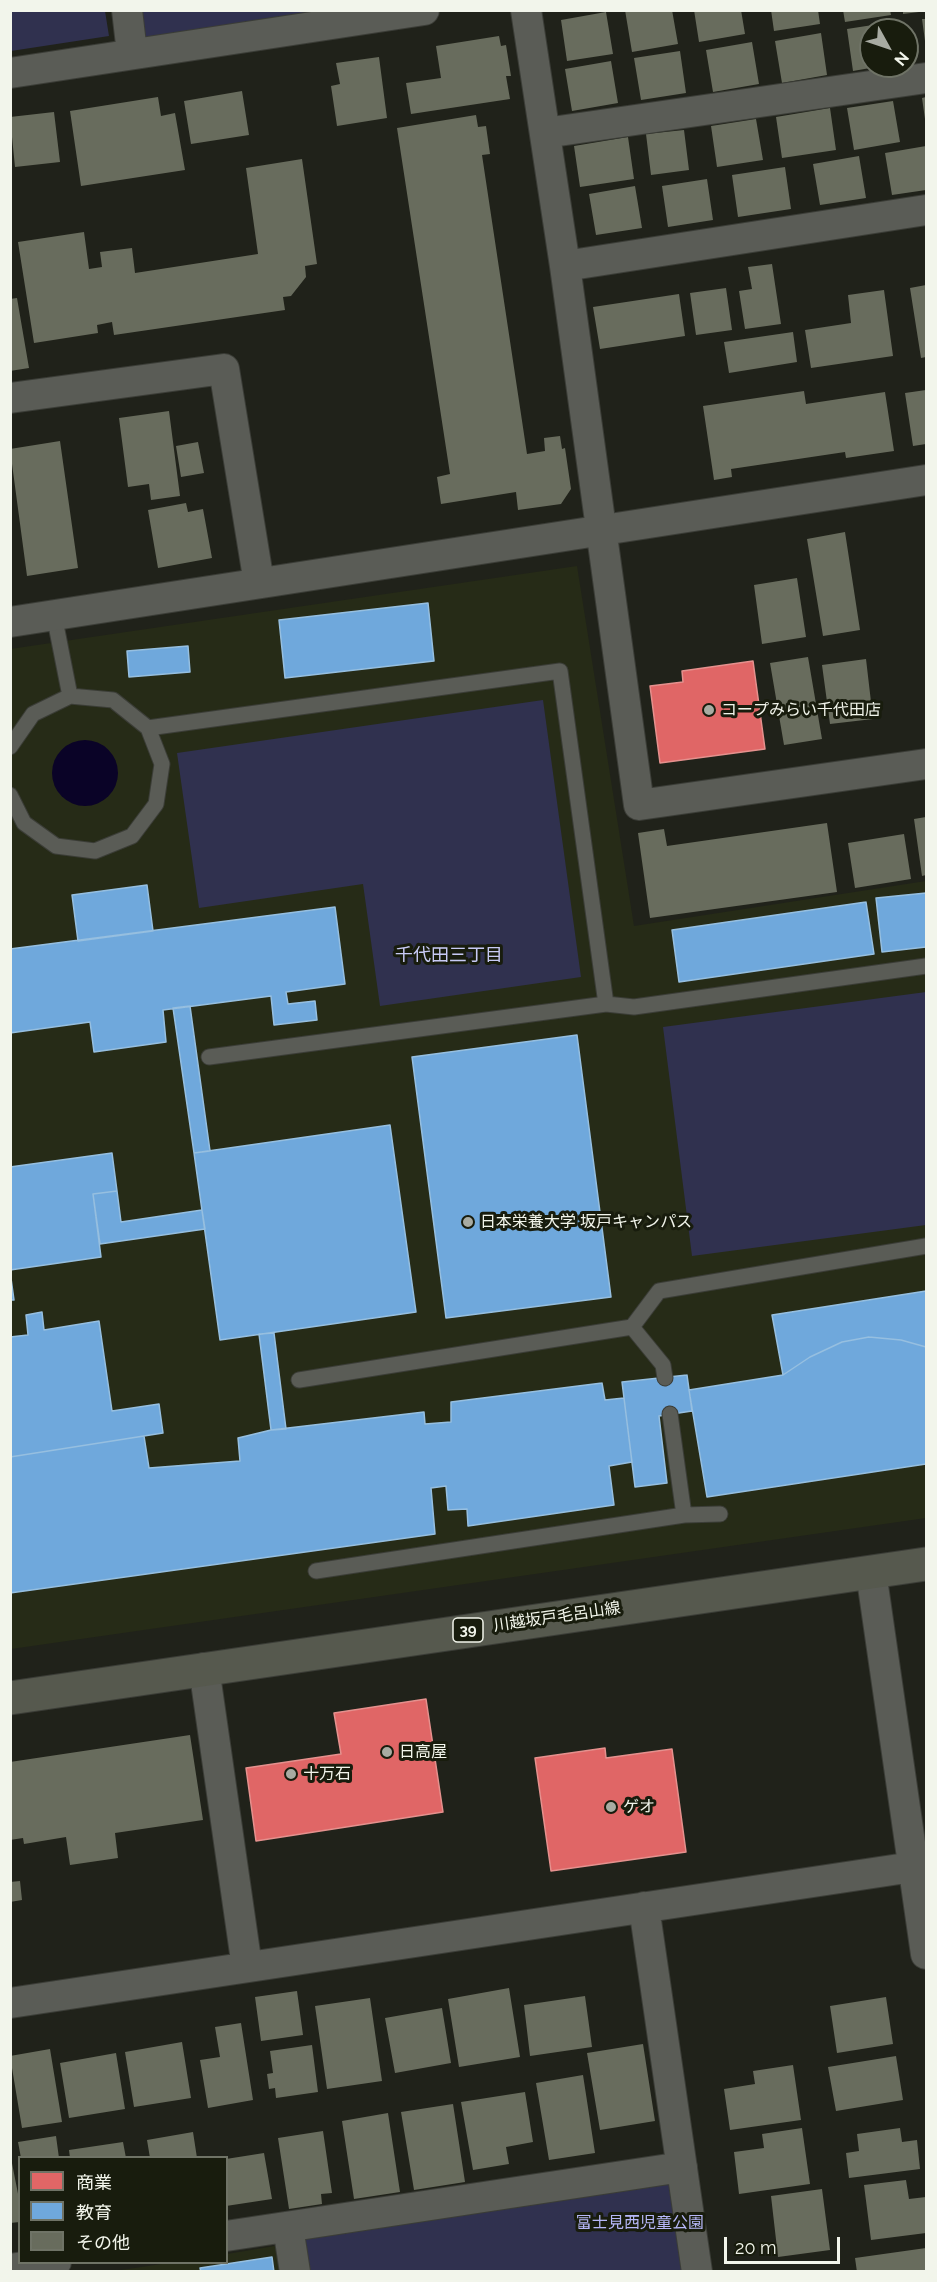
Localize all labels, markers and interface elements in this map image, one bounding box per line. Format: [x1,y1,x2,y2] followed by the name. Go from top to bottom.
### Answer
[859,18,919,78] north arrow
[890,48,913,69] text: N
[721,700,881,720] place label: コープみらい千代田店
[702,703,716,717] marker: コープみらい千代田店
[395,945,503,967] district label: 千代田三丁目
[480,1212,692,1232] place label: 日本栄養大学 坂戸キャンパス
[461,1215,475,1229] marker: 日本栄養大学 坂戸キャンパス
[492,1599,622,1635] street label: 川越坂戸毛呂山線
[453,1618,483,1642] road number: 39
[399,1742,447,1762] place label: 日高屋
[380,1745,394,1759] marker: 日高屋
[303,1764,351,1784] place label: 十万石
[284,1767,298,1781] marker: 十万石
[623,1797,655,1817] place label: ゲオ
[604,1800,618,1814] marker: ゲオ
[18,2156,228,2264] legend
[76,2172,112,2193] text: 商業
[76,2202,112,2223] text: 教育
[576,2213,704,2233] park label: 富士見西児童公園
[727,2225,842,2263] scale bar
[76,2232,130,2253] text: その他
[735,2237,777,2258] text: 20 m

